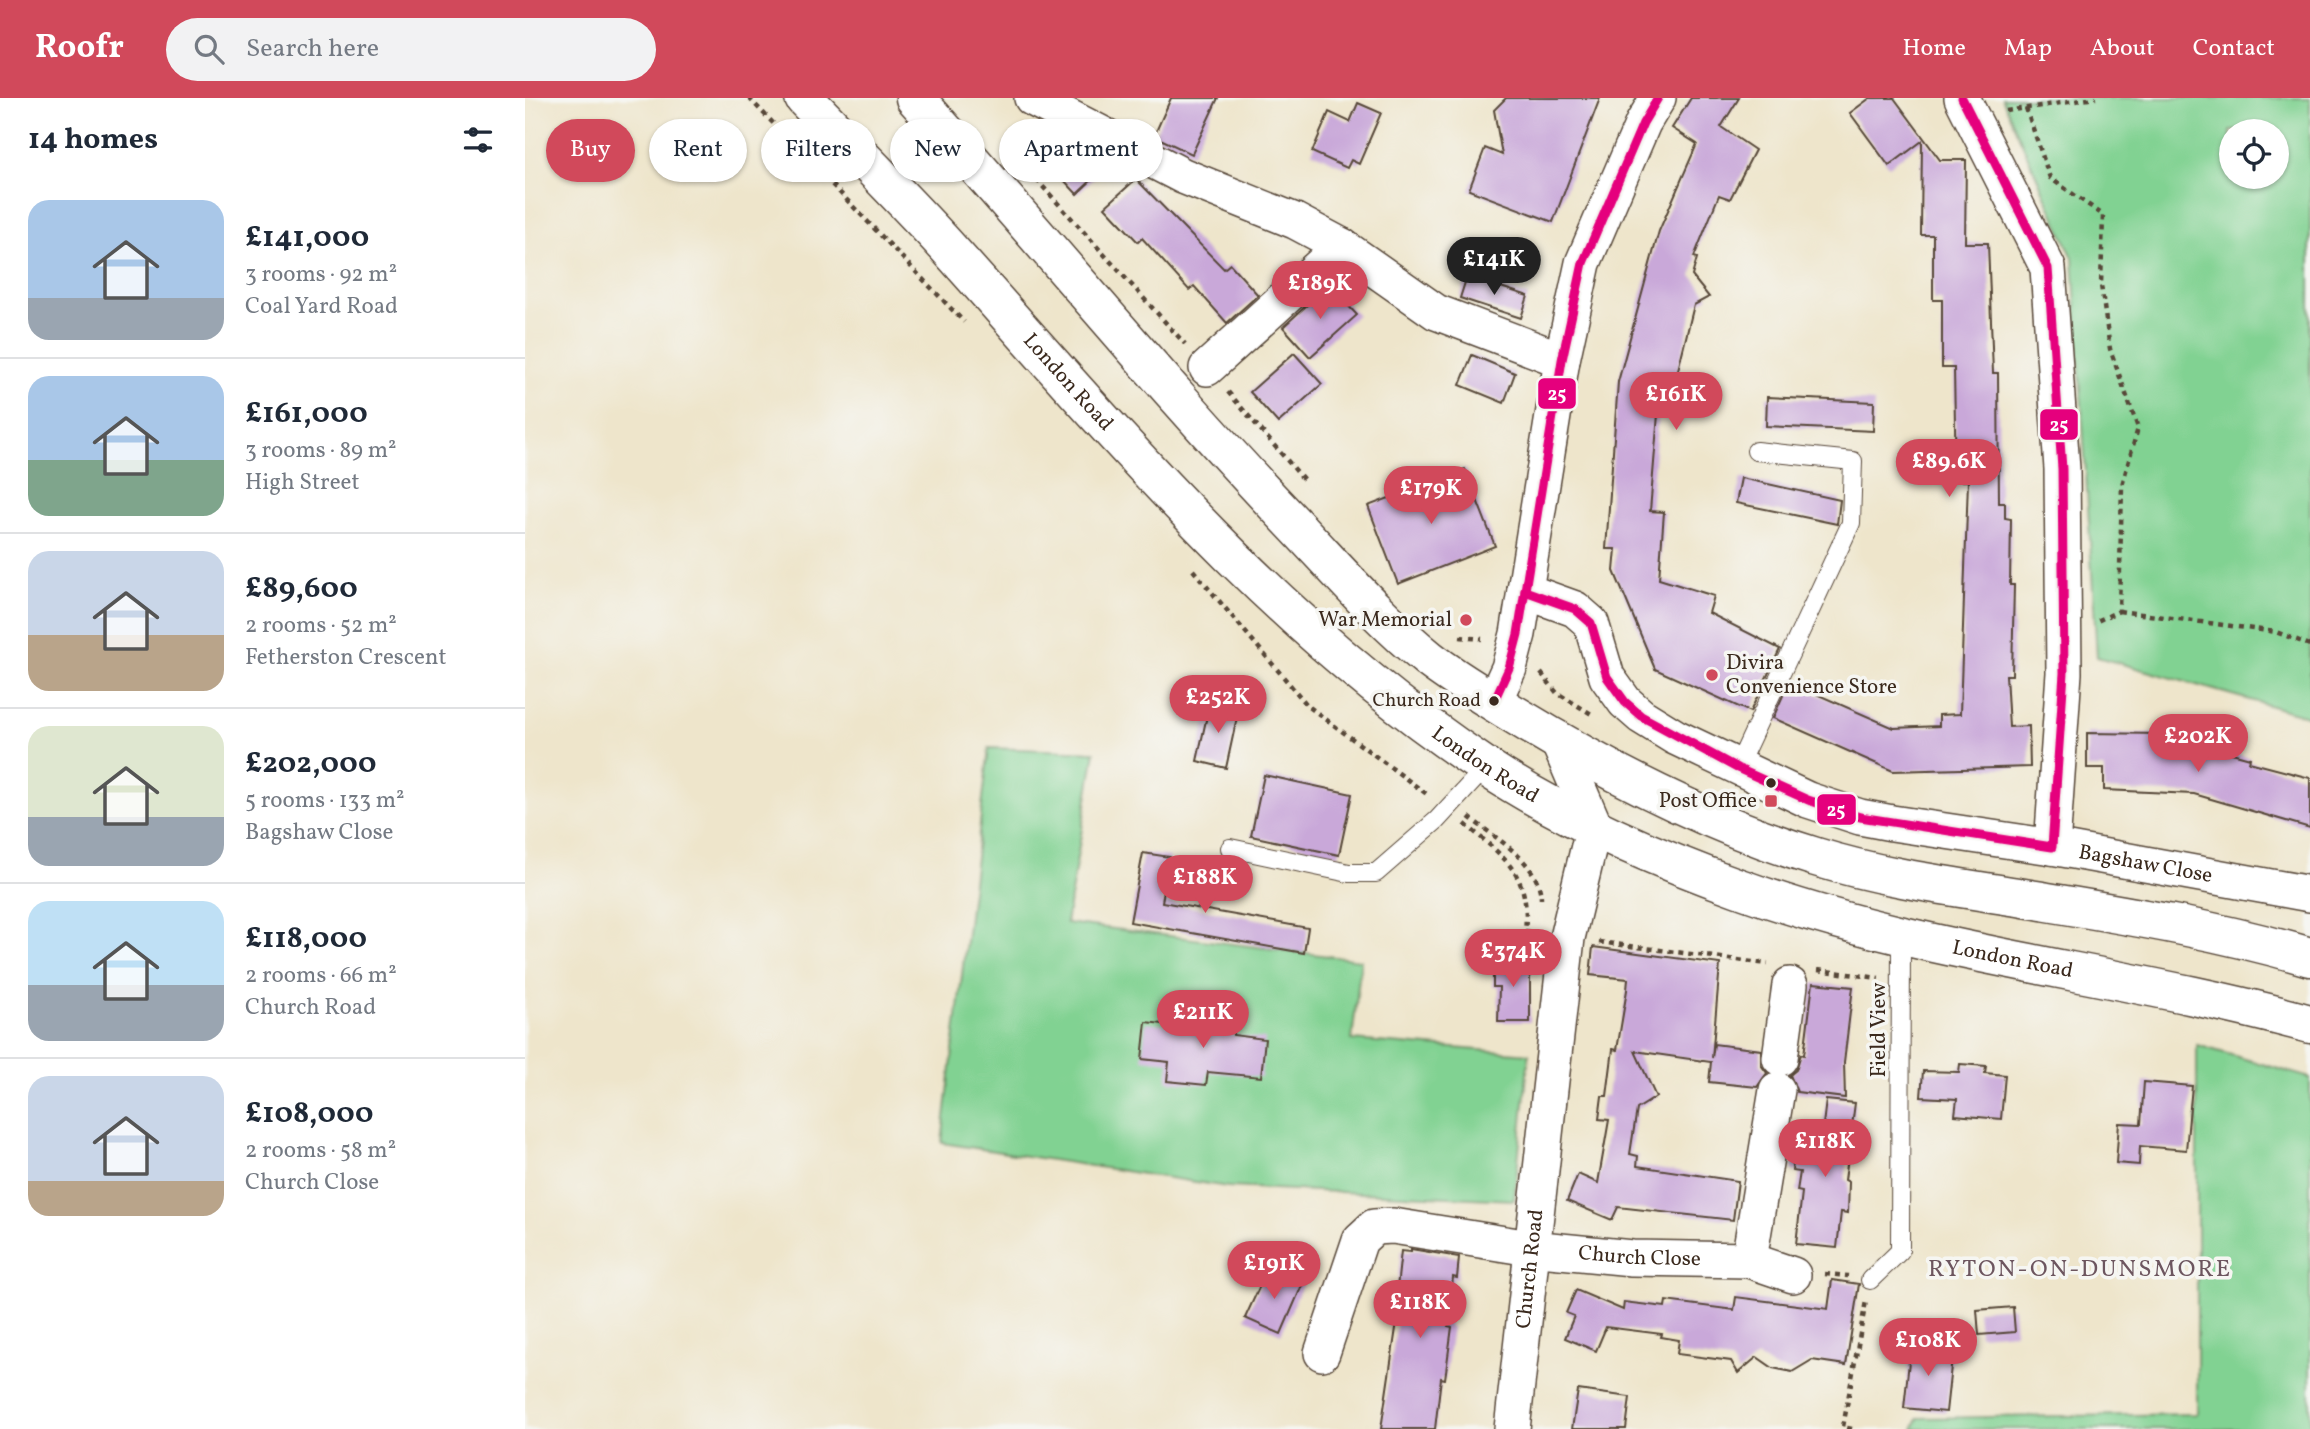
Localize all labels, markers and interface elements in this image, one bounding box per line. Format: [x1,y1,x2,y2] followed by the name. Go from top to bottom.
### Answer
[166,18,656,81] search box
[35,26,124,72] text: Roofr
[190,30,228,68] icon: search
[246,31,379,67] text: Search here
[1902,32,1966,66] text: Home
[2004,32,2052,66] text: Map
[2090,32,2155,66] text: About
[2193,32,2275,66] text: Contact
[28,119,158,161] text: 14 homes
[546,119,635,182] chip: Buy
[649,119,747,182] chip: Rent
[761,119,876,182] chip: Filters
[890,119,985,182] chip: New
[999,119,1163,182] chip: Apartment
[2219,119,2289,189] map controls
[2219,119,2289,189] button: locate
[459,121,497,159] icon: filters
[245,217,369,259] text: £141,000
[84,228,168,312] icon: home
[1445,238,1543,297] pin: £141K
[1463,244,1525,276] text: £141K
[245,259,397,291] text: 3 rooms · 92 m²
[1271,262,1369,321] pin: £189K
[1288,268,1352,300] text: £189K
[245,291,398,323] text: Coal Yard Road
[1016,327,1120,438] street label: London Road
[1627,372,1725,432] pin: £161K
[1537,377,1577,410] line badge: 25
[1645,379,1707,411] text: £161K
[1547,382,1567,408] text: 25
[245,393,368,435] text: £161,000
[84,404,168,488] icon: home
[2039,408,2079,441] line badge: 25
[2049,413,2069,439] text: 25
[245,435,397,467] text: 3 rooms · 89 m²
[1892,440,2006,499] pin: £89.6K
[1912,446,1986,478] text: £89.6K
[1382,466,1480,526] pin: £179K
[245,467,360,499] text: High Street
[1400,473,1462,505] text: £179K
[245,568,358,610] text: £89,600
[84,579,168,663] icon: home
[1318,606,1452,635] place label: War Memorial
[245,610,397,642] text: 2 rooms · 52 m²
[1458,612,1474,628] marker: War Memorial
[245,642,447,674] text: Fetherston Crescent
[1726,649,1897,702] place label: Divira Convenience Store
[1704,667,1720,683] marker: Divira Convenience Store
[1169,676,1267,735] pin: £252K
[1186,682,1250,714] text: £252K
[1373,688,1481,714] place label: Church Road
[1487,694,1501,708] marker: Church Road
[2149,714,2247,774] pin: £202K
[1426,719,1544,810] street label: London Road
[2164,721,2232,753] text: £202K
[245,743,377,785] text: £202,000
[84,754,168,838] icon: home
[1764,776,1778,790] unlabelled marker
[245,785,405,817] text: 5 rooms · 133 m²
[1659,787,1757,816] place label: Post Office
[1763,793,1779,809] marker: Post Office
[1816,793,1857,826] line badge: 25
[1826,798,1846,824] text: 25
[245,817,393,849] text: Bagshaw Close
[2076,838,2215,890] street label: Bagshaw Close
[1156,856,1254,915] pin: £188K
[1173,862,1237,894] text: £188K
[245,918,367,960] text: £118,000
[84,929,168,1013] icon: home
[1464,930,1562,989] pin: £374K
[1950,933,2076,986] street label: London Road
[1481,936,1545,968] text: £374K
[245,960,397,992] text: 2 rooms · 66 m²
[1865,983,1894,1077] street label: Field View
[1154,990,1252,1050] pin: £211K
[245,992,376,1024] text: Church Road
[1173,997,1233,1029] text: £211K
[245,1093,373,1135] text: £108,000
[84,1104,168,1188] icon: home
[1776,1119,1874,1179] pin: £118K
[1795,1126,1855,1158] text: £118K
[245,1135,396,1167] text: 2 rooms · 58 m²
[245,1167,379,1199] text: Church Close
[1509,1208,1551,1330] street label: Church Road
[1577,1238,1701,1274] street label: Church Close
[1225,1242,1323,1301] pin: £191K
[1243,1248,1305,1280] text: £191K
[1928,1253,2232,1287] district label: RYTON-ON-DUNSMORE
[1371,1280,1469,1340] pin: £118K
[1390,1287,1450,1319] text: £118K
[1879,1318,1977,1378] pin: £108K
[1895,1325,1961,1357] text: £108K

